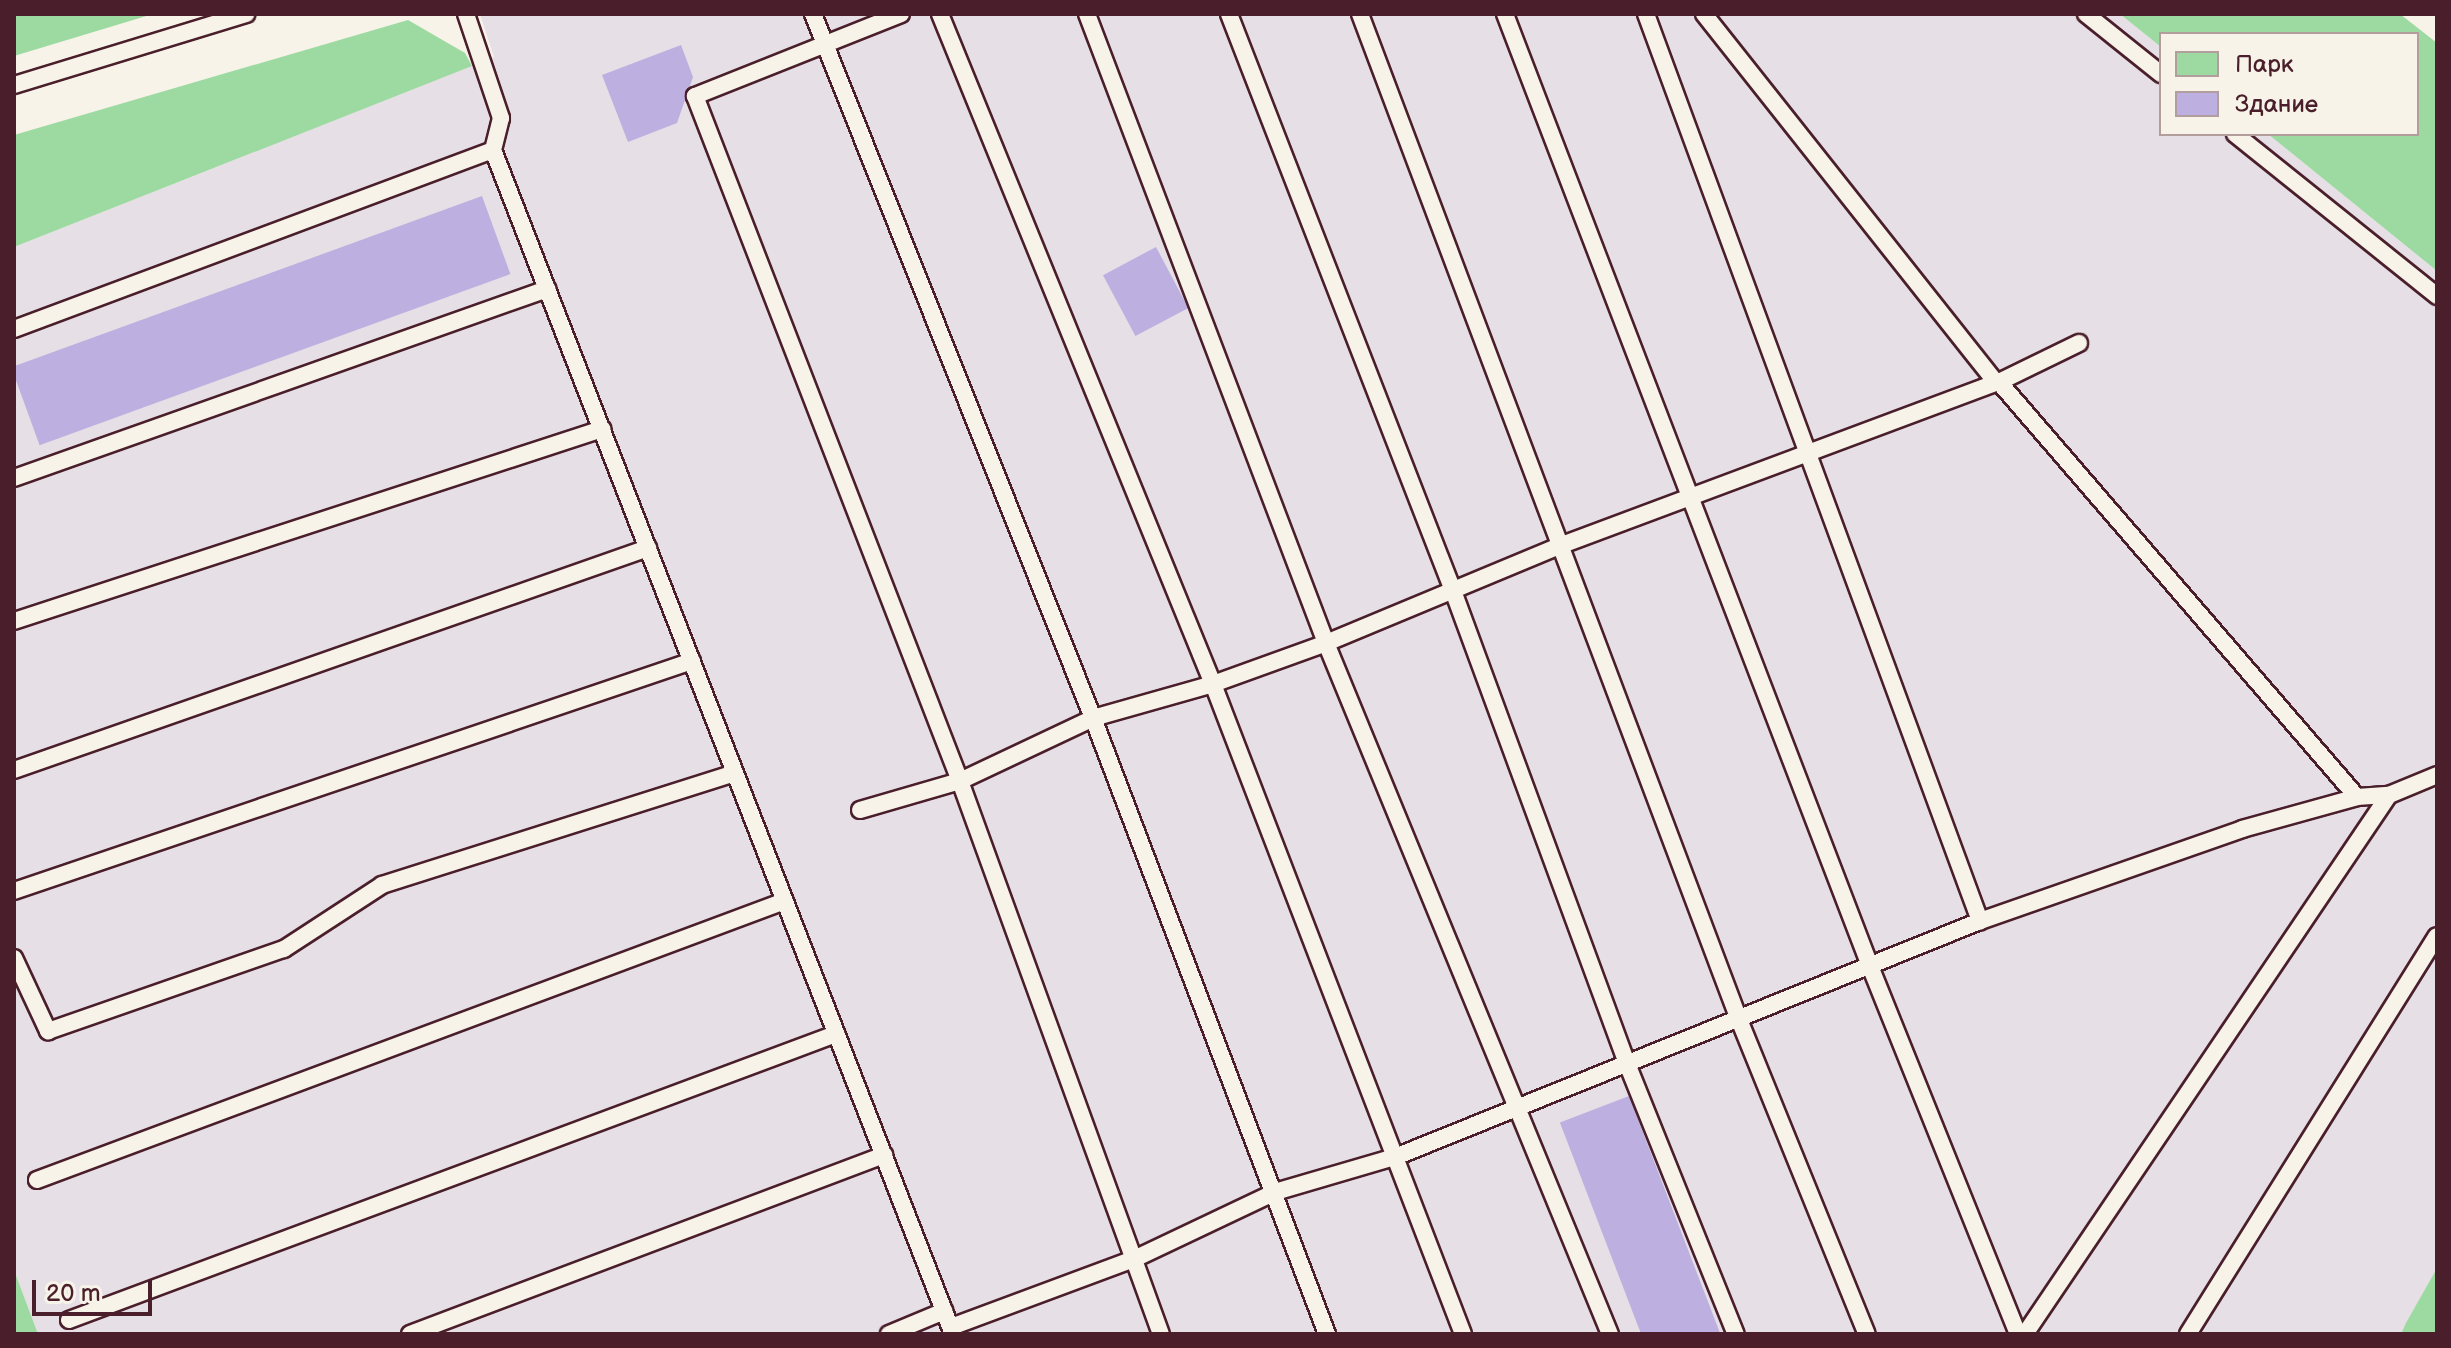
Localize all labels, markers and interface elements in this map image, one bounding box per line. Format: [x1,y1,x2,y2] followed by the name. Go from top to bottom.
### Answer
[2159,32,2419,136] legend
[2235,50,2293,79] text: Парк
[2235,90,2318,119] text: Здание
[36,1264,156,1314] scale bar
[46,1279,101,1308] text: 20 m

